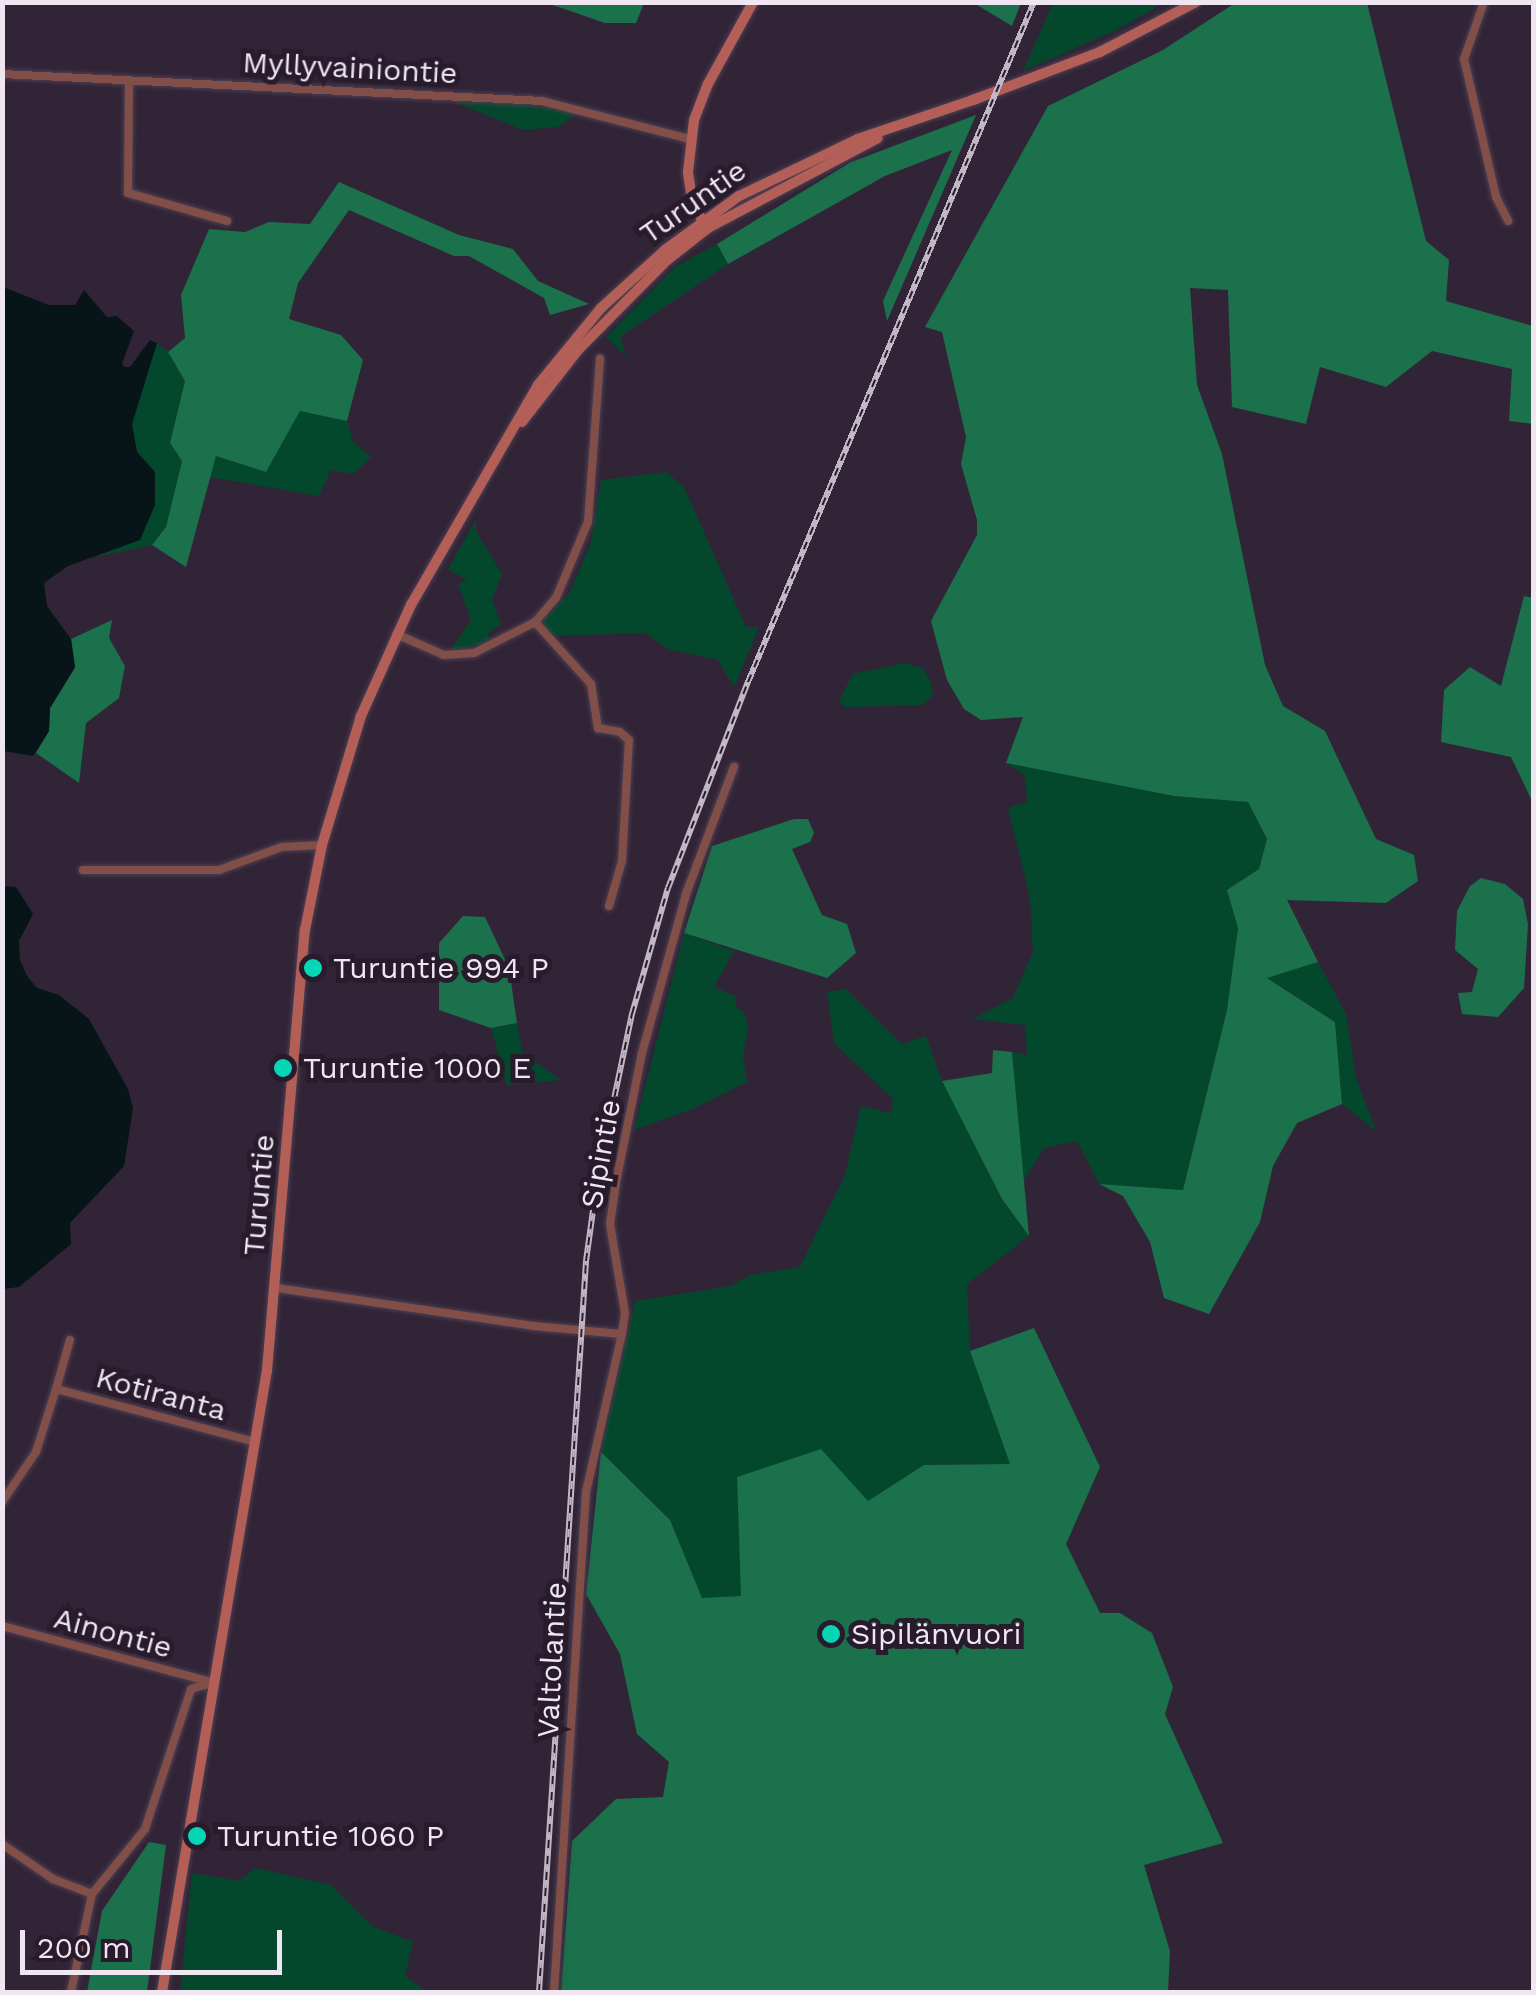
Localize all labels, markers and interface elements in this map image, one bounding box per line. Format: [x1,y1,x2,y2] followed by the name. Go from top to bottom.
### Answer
[242,44,458,92] street label: Myllyvainiontie
[633,152,753,252] street label: Turuntie
[333,950,549,986] place label: Turuntie 994 P
[302,957,324,979] marker: Turuntie 994 P
[303,1050,532,1086] place label: Turuntie 1000 E
[272,1057,294,1079] marker: Turuntie 1000 E
[574,1097,628,1211] street label: Sipintie
[236,1133,282,1257] street label: Turuntie
[92,1359,230,1429] street label: Kotiranta
[530,1581,574,1739] street label: Valtolantie
[50,1600,176,1666] street label: Ainontie
[851,1616,1022,1652] place label: Sipilänvuori
[820,1623,842,1645] marker: Sipilänvuori
[217,1818,445,1854] place label: Turuntie 1060 P
[186,1825,208,1847] marker: Turuntie 1060 P
[25,1910,288,1972] scale bar
[37,1930,131,1965] text: 200 m

